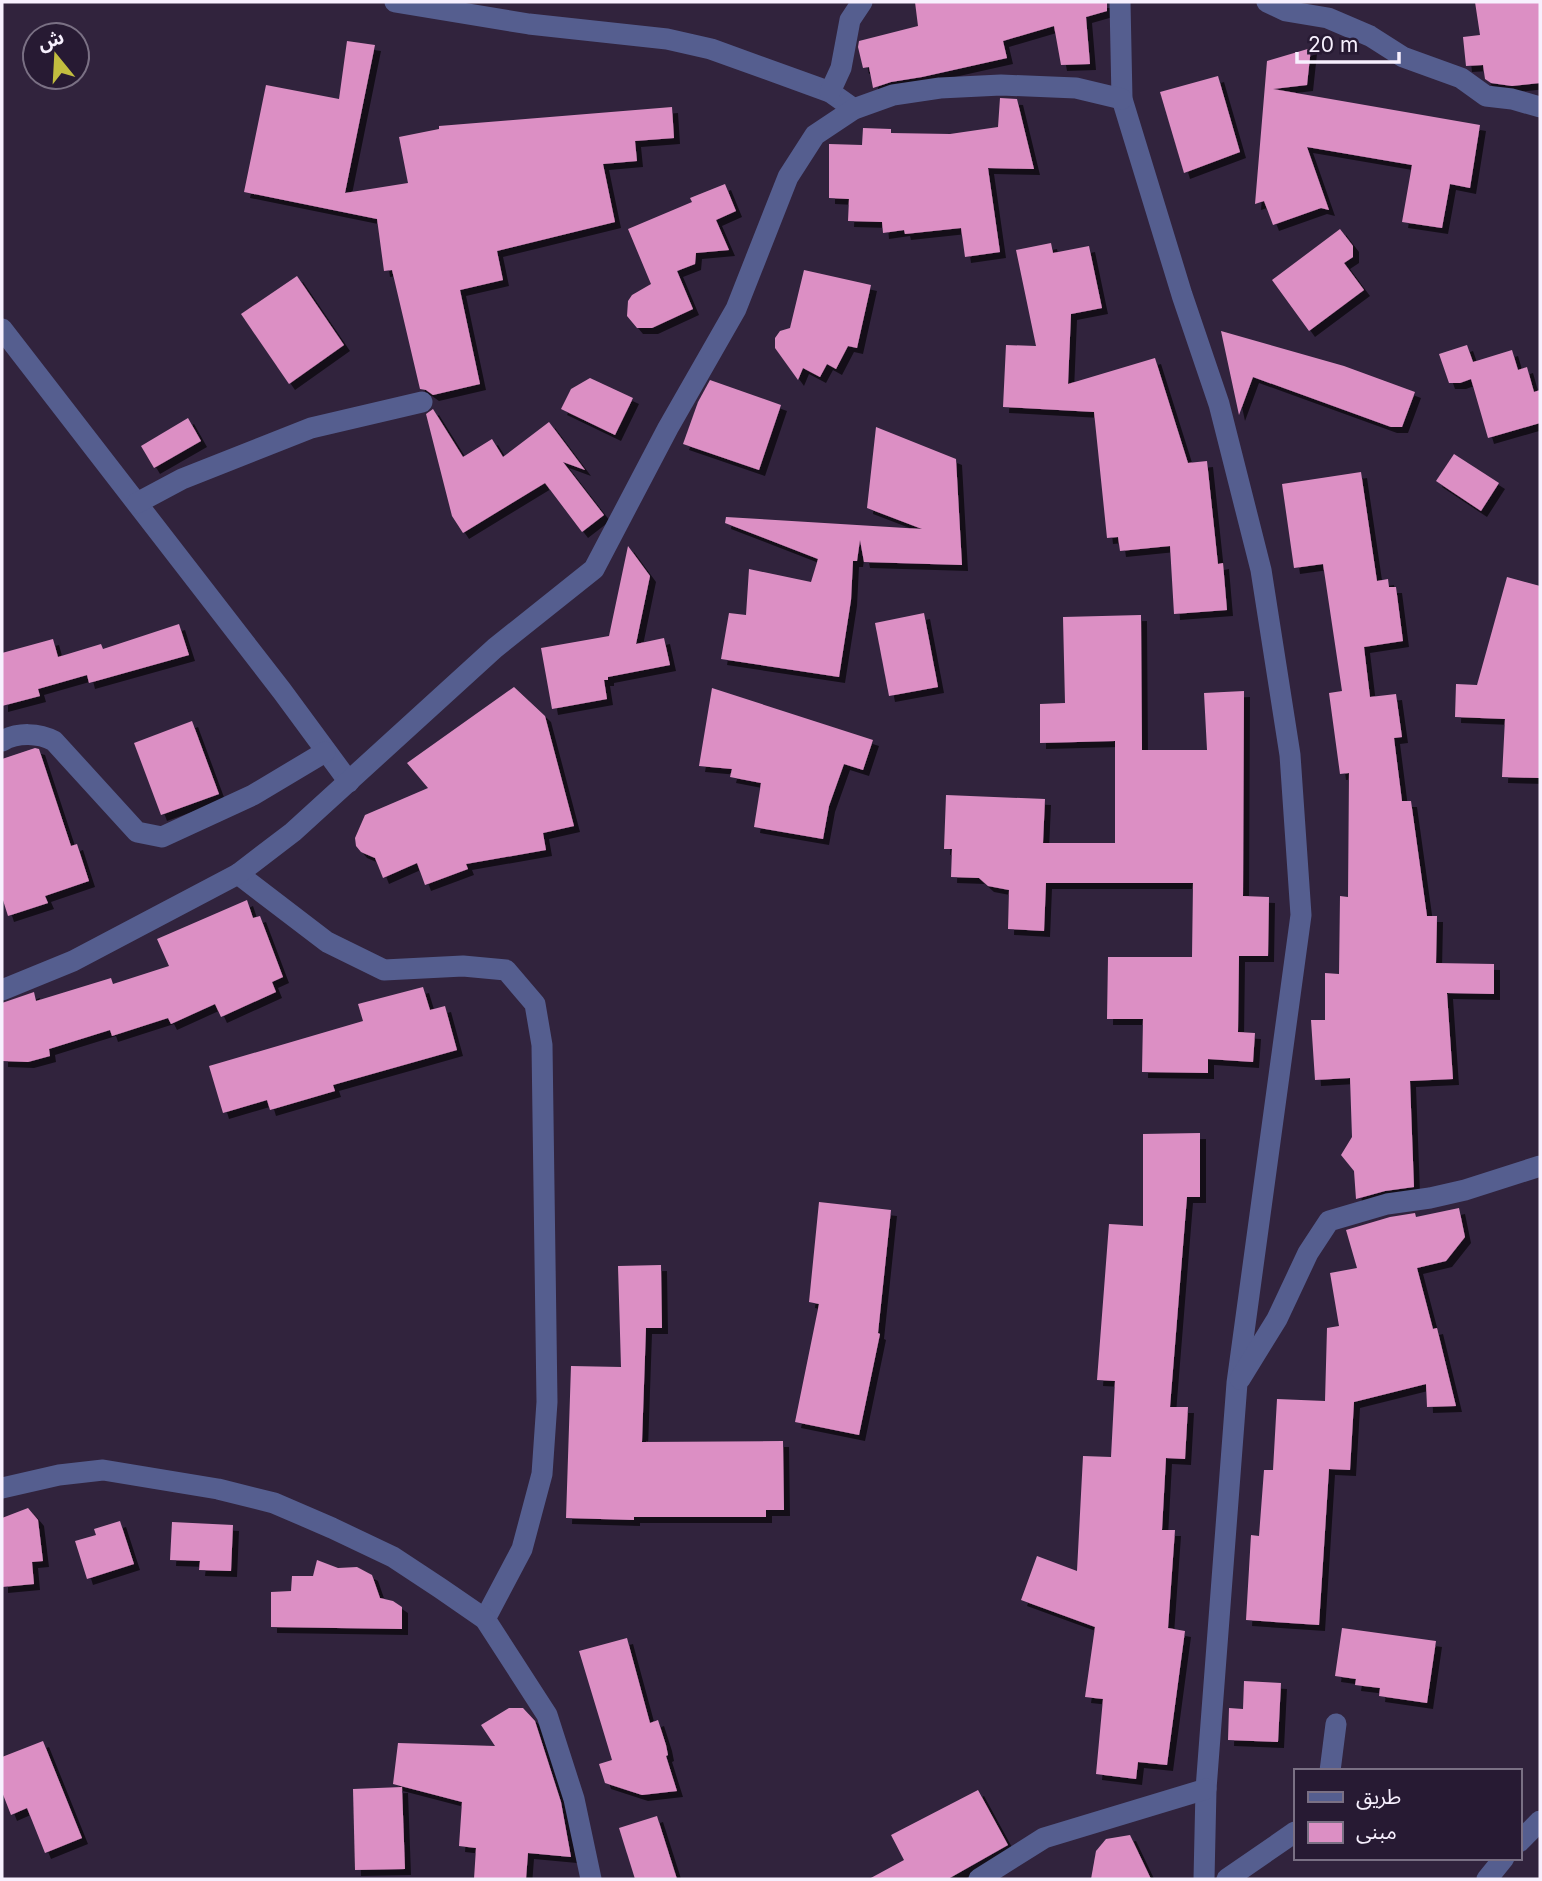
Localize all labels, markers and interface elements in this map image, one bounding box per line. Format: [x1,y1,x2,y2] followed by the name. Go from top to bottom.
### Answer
[21,21,91,91] north arrow
[1297,21,1398,65] scale bar
[35,25,67,55] text: ش
[1308,32,1358,57] text: 20 m
[1294,1769,1521,1860] legend
[1356,1784,1401,1810] text: طريق
[1356,1819,1397,1844] text: مبنى

